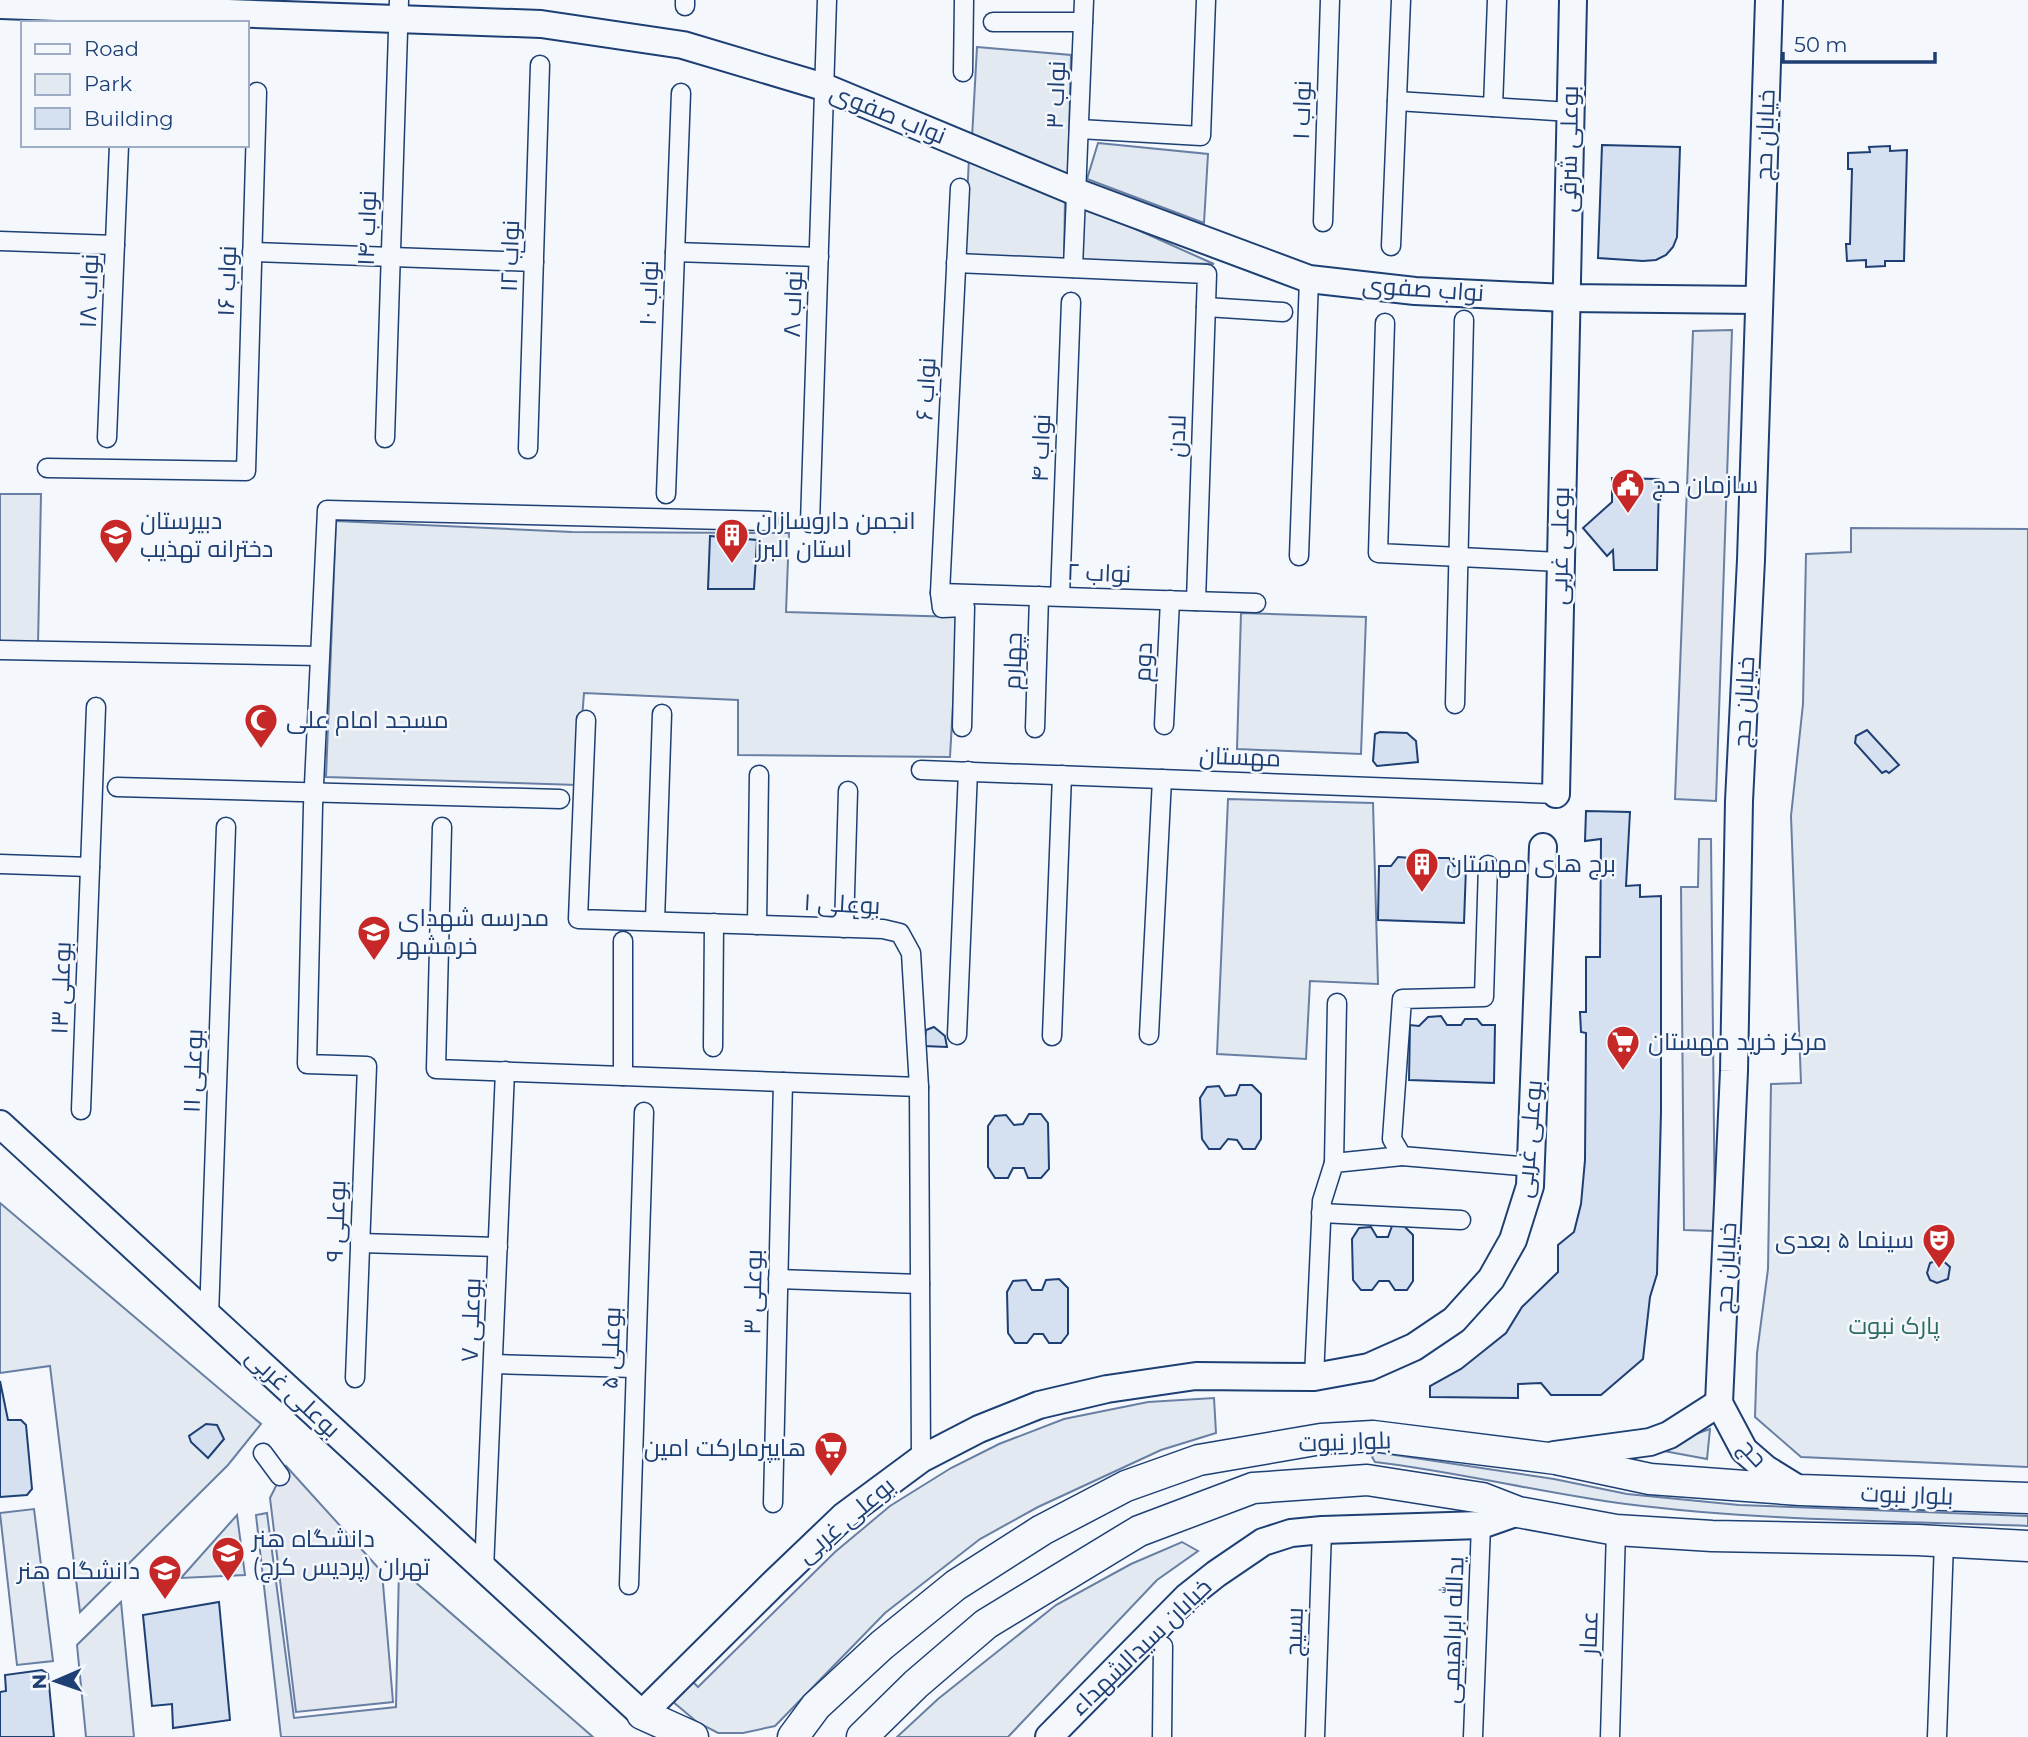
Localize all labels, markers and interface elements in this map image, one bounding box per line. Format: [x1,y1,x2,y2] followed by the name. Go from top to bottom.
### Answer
[21,21,248,147] legend
[1783,21,1935,65] scale bar
[1794,32,1848,57] text: 50 m
[84,36,139,61] text: Road
[1040,60,1071,130] street label: نواب ۳
[84,71,132,96] text: Park
[826,77,950,150] street label: نواب صفوی
[1286,80,1317,140] street label: نواب ۱
[1553,85,1584,213] street label: بوعلی شرقی
[1748,89,1783,181] street label: خیابان حج
[84,106,174,131] text: Building
[351,190,382,266] street label: نواب ۱۴
[494,219,525,292] street label: نواب ۱۲
[211,245,242,317] street label: نواب ۱۶
[73,253,104,329] street label: نواب ۱۸
[633,260,664,326] street label: نواب ۱۰
[777,270,808,338] street label: نواب ۸
[1361,270,1485,307] street label: نواب صفوی
[909,357,942,421] street label: نواب ۶
[1025,414,1056,482] street label: نواب ۴
[1161,414,1192,458] street label: لادن
[1609,466,1647,515] public building icon: سازمان حج
[1652,470,1758,501] place label: سازمان حج
[1544,487,1575,605] street label: بوعلی غربی
[140,506,273,563] place label: دبیرستان دخترانه تهذیب
[754,506,916,563] place label: انجمن داروسازان استان البرز
[97,516,135,565] school or university icon: دبیرستان دخترانه تهذیب
[713,516,751,565] building icon: انجمن داروسازان استان البرز
[1066,557,1132,588] street label: نواب ۲
[997,632,1030,690] street label: چهارم
[1127,641,1160,683] street label: دوم
[1727,655,1762,749] street label: خیابان حج
[242,701,280,750] mosque icon: مسجد امام علی
[286,705,449,736] place label: مسجد امام علی
[1199,741,1282,772] street label: مهستان
[1403,845,1441,894] building icon: برج های مهستان
[1446,849,1616,880] place label: برج های مهستان
[803,887,881,920] street label: بوعلی ۱
[396,903,549,960] place label: مدرسه شهدای خرمشهر
[355,913,393,962] school or university icon: مدرسه شهدای خرمشهر
[44,941,77,1035] street label: بوعلی ۱۳
[1604,1023,1642,1072] supermarket icon: مرکز خرید مهستان
[1648,1027,1827,1056] place label: مرکز خرید مهستان
[177,1028,208,1114] street label: بوعلی ۱۱
[1509,1079,1548,1199] street label: بوعلی غربی
[320,1180,351,1262] street label: بوعلی ۹
[1709,1221,1744,1315] street label: خیابان حج
[1920,1221,1958,1270] theatre icon: سینما ۵ بعدی
[1775,1225,1914,1254] place label: سینما ۵ بعدی
[737,1249,768,1335] street label: بوعلی ۳
[455,1277,486,1363] street label: بوعلی ۷
[595,1306,626,1390] street label: بوعلی ۵
[1848,1311,1940,1342] park label: پارک نبوت
[240,1342,347,1444] street label: بوعلی غربی
[1298,1425,1392,1458] street label: بلوار نبوت
[812,1429,850,1478] supermarket icon: هایپرمارکت امین
[1732,1432,1774,1474] street label: حج
[644,1433,806,1464] place label: هایپرمارکت امین
[791,1470,900,1569] street label: بوعلی غربی
[1860,1478,1954,1511] street label: بلوار نبوت
[250,1524,431,1583] place label: دانشگاه هنر تهران (پردیس کرج)
[209,1534,247,1583] school or university icon: دانشگاه هنر تهران (پردیس کرج)
[146,1552,184,1601] school or university icon: دانشگاه هنر
[1434,1555,1470,1704] street label: یدالله ابراهیمی
[15,1556,140,1585] place label: دانشگاه هنر
[1064,1572,1217,1721] street label: خیابان سیدالشهداء
[1278,1607,1311,1657] street label: بسیج
[1573,1611,1604,1657] street label: عمار
[21,1646,91,1716] north arrow
[28,1673,51,1690] text: N

